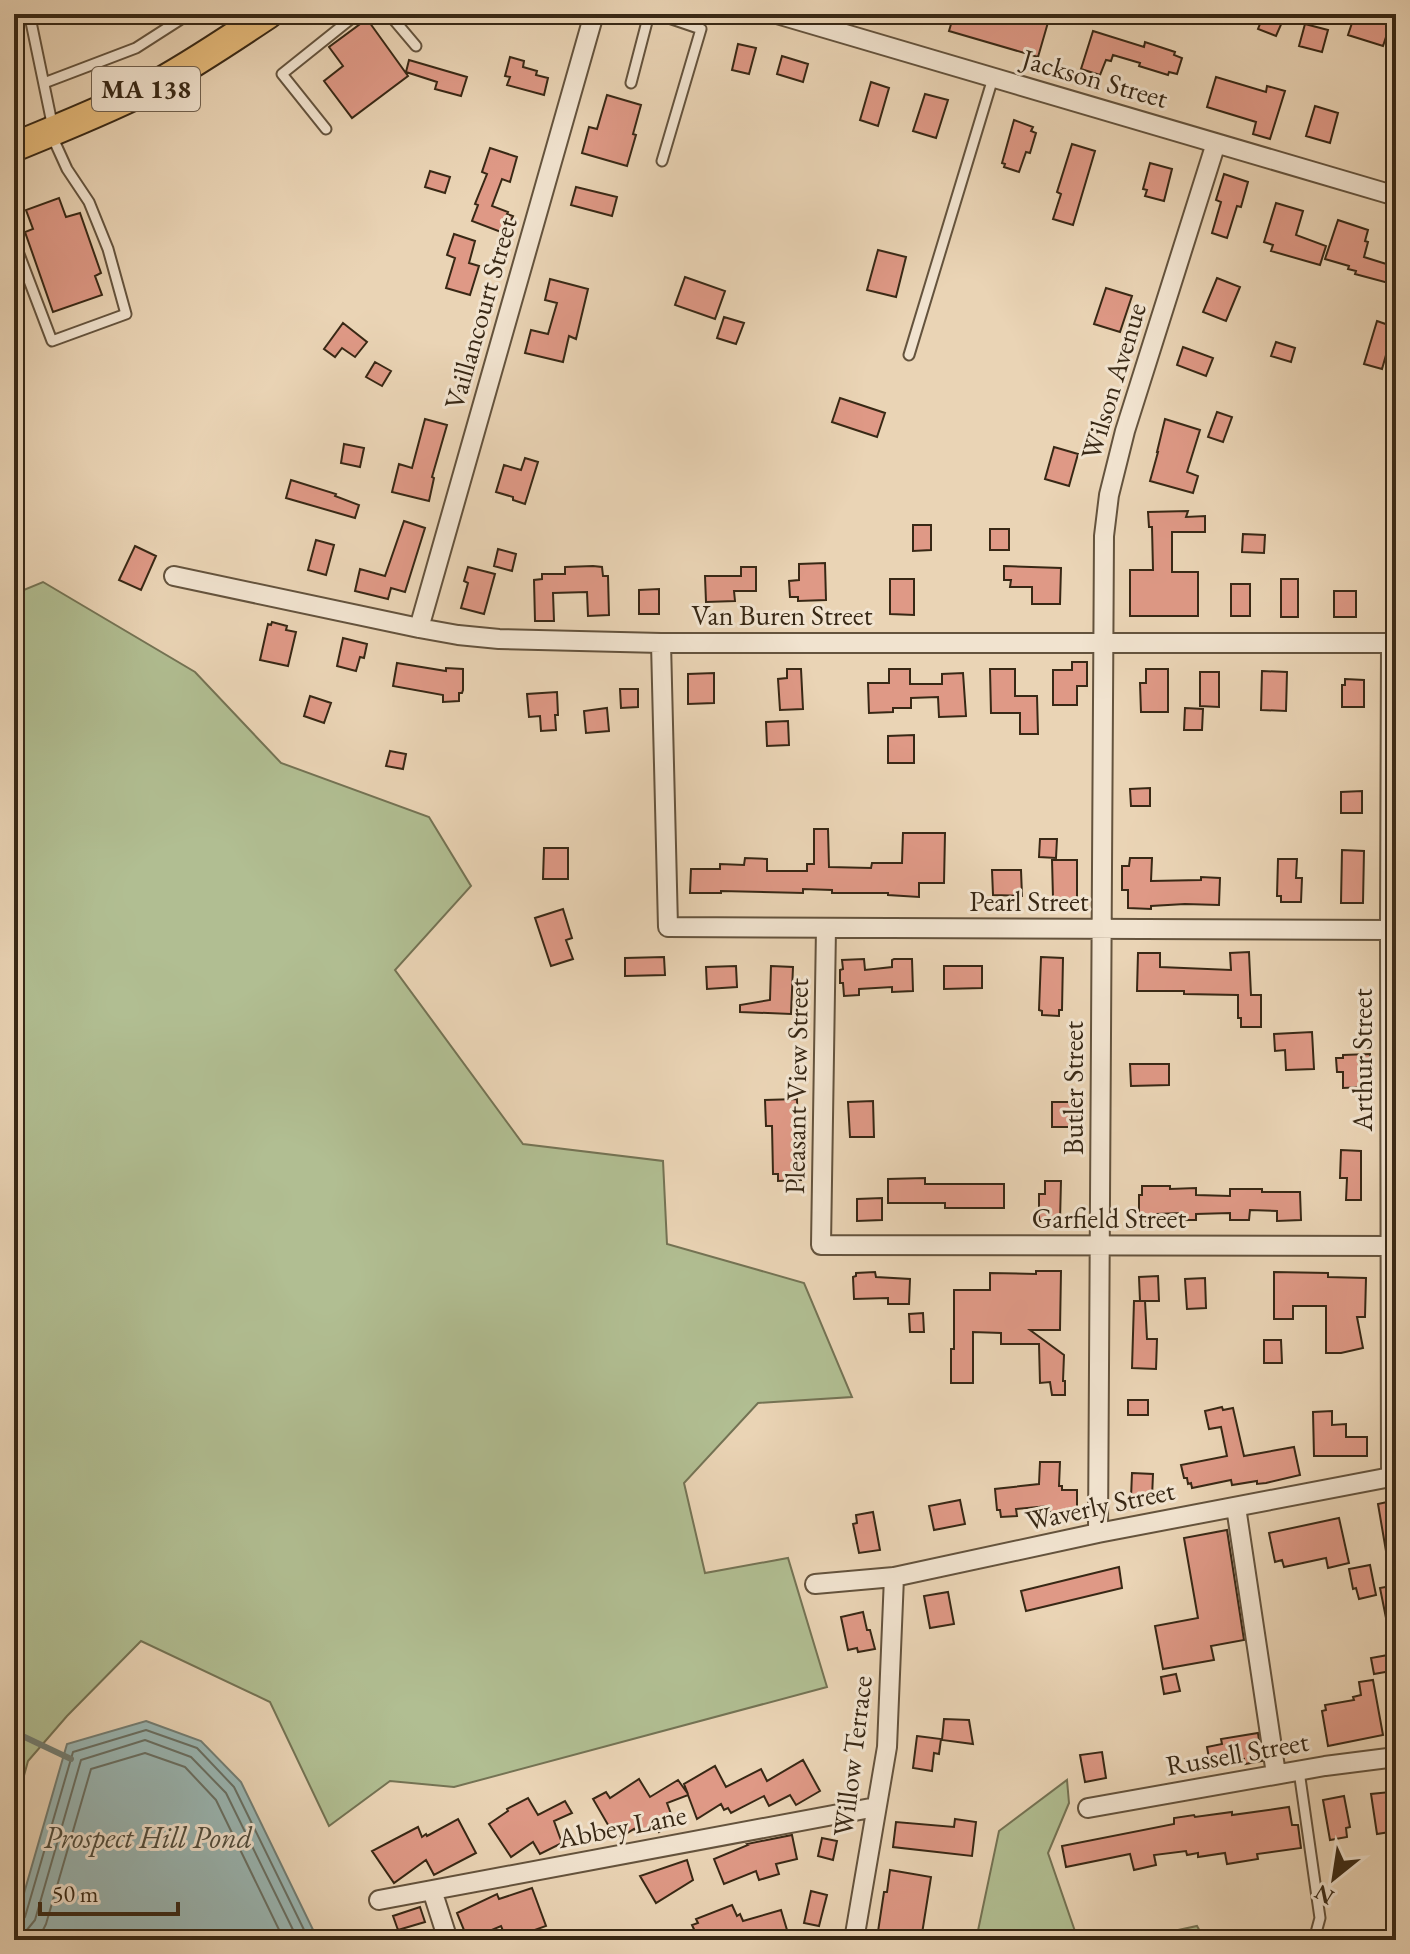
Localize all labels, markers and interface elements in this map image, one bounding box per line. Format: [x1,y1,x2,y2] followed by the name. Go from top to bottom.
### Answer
[1016,39,1172,116] street label: Jackson Street
[92,67,200,111] road number: MA 138
[435,213,525,413] street label: Vaillancourt Street
[1072,298,1154,464] street label: Wilson Avenue
[692,597,873,633] street label: Van Buren Street
[969,883,1089,919] street label: Pearl Street
[776,978,816,1194] street label: Pleasant View Street
[1344,988,1380,1133] street label: Arthur Street
[1055,1021,1091,1155] street label: Butler Street
[1032,1200,1186,1236] street label: Garfield Street
[1022,1472,1178,1538] street label: Waverly Street
[824,1673,880,1839] street label: Willow Terrace
[1163,1723,1311,1783] street label: Russell Street
[554,1796,689,1856] street label: Abbey Lane
[44,1818,253,1857] water label: Prospect Hill Pond
[1294,1838,1374,1918] north arrow
[40,1866,178,1916] scale bar
[52,1878,99,1909] text: 50 m
[1309,1878,1339,1912] text: N

